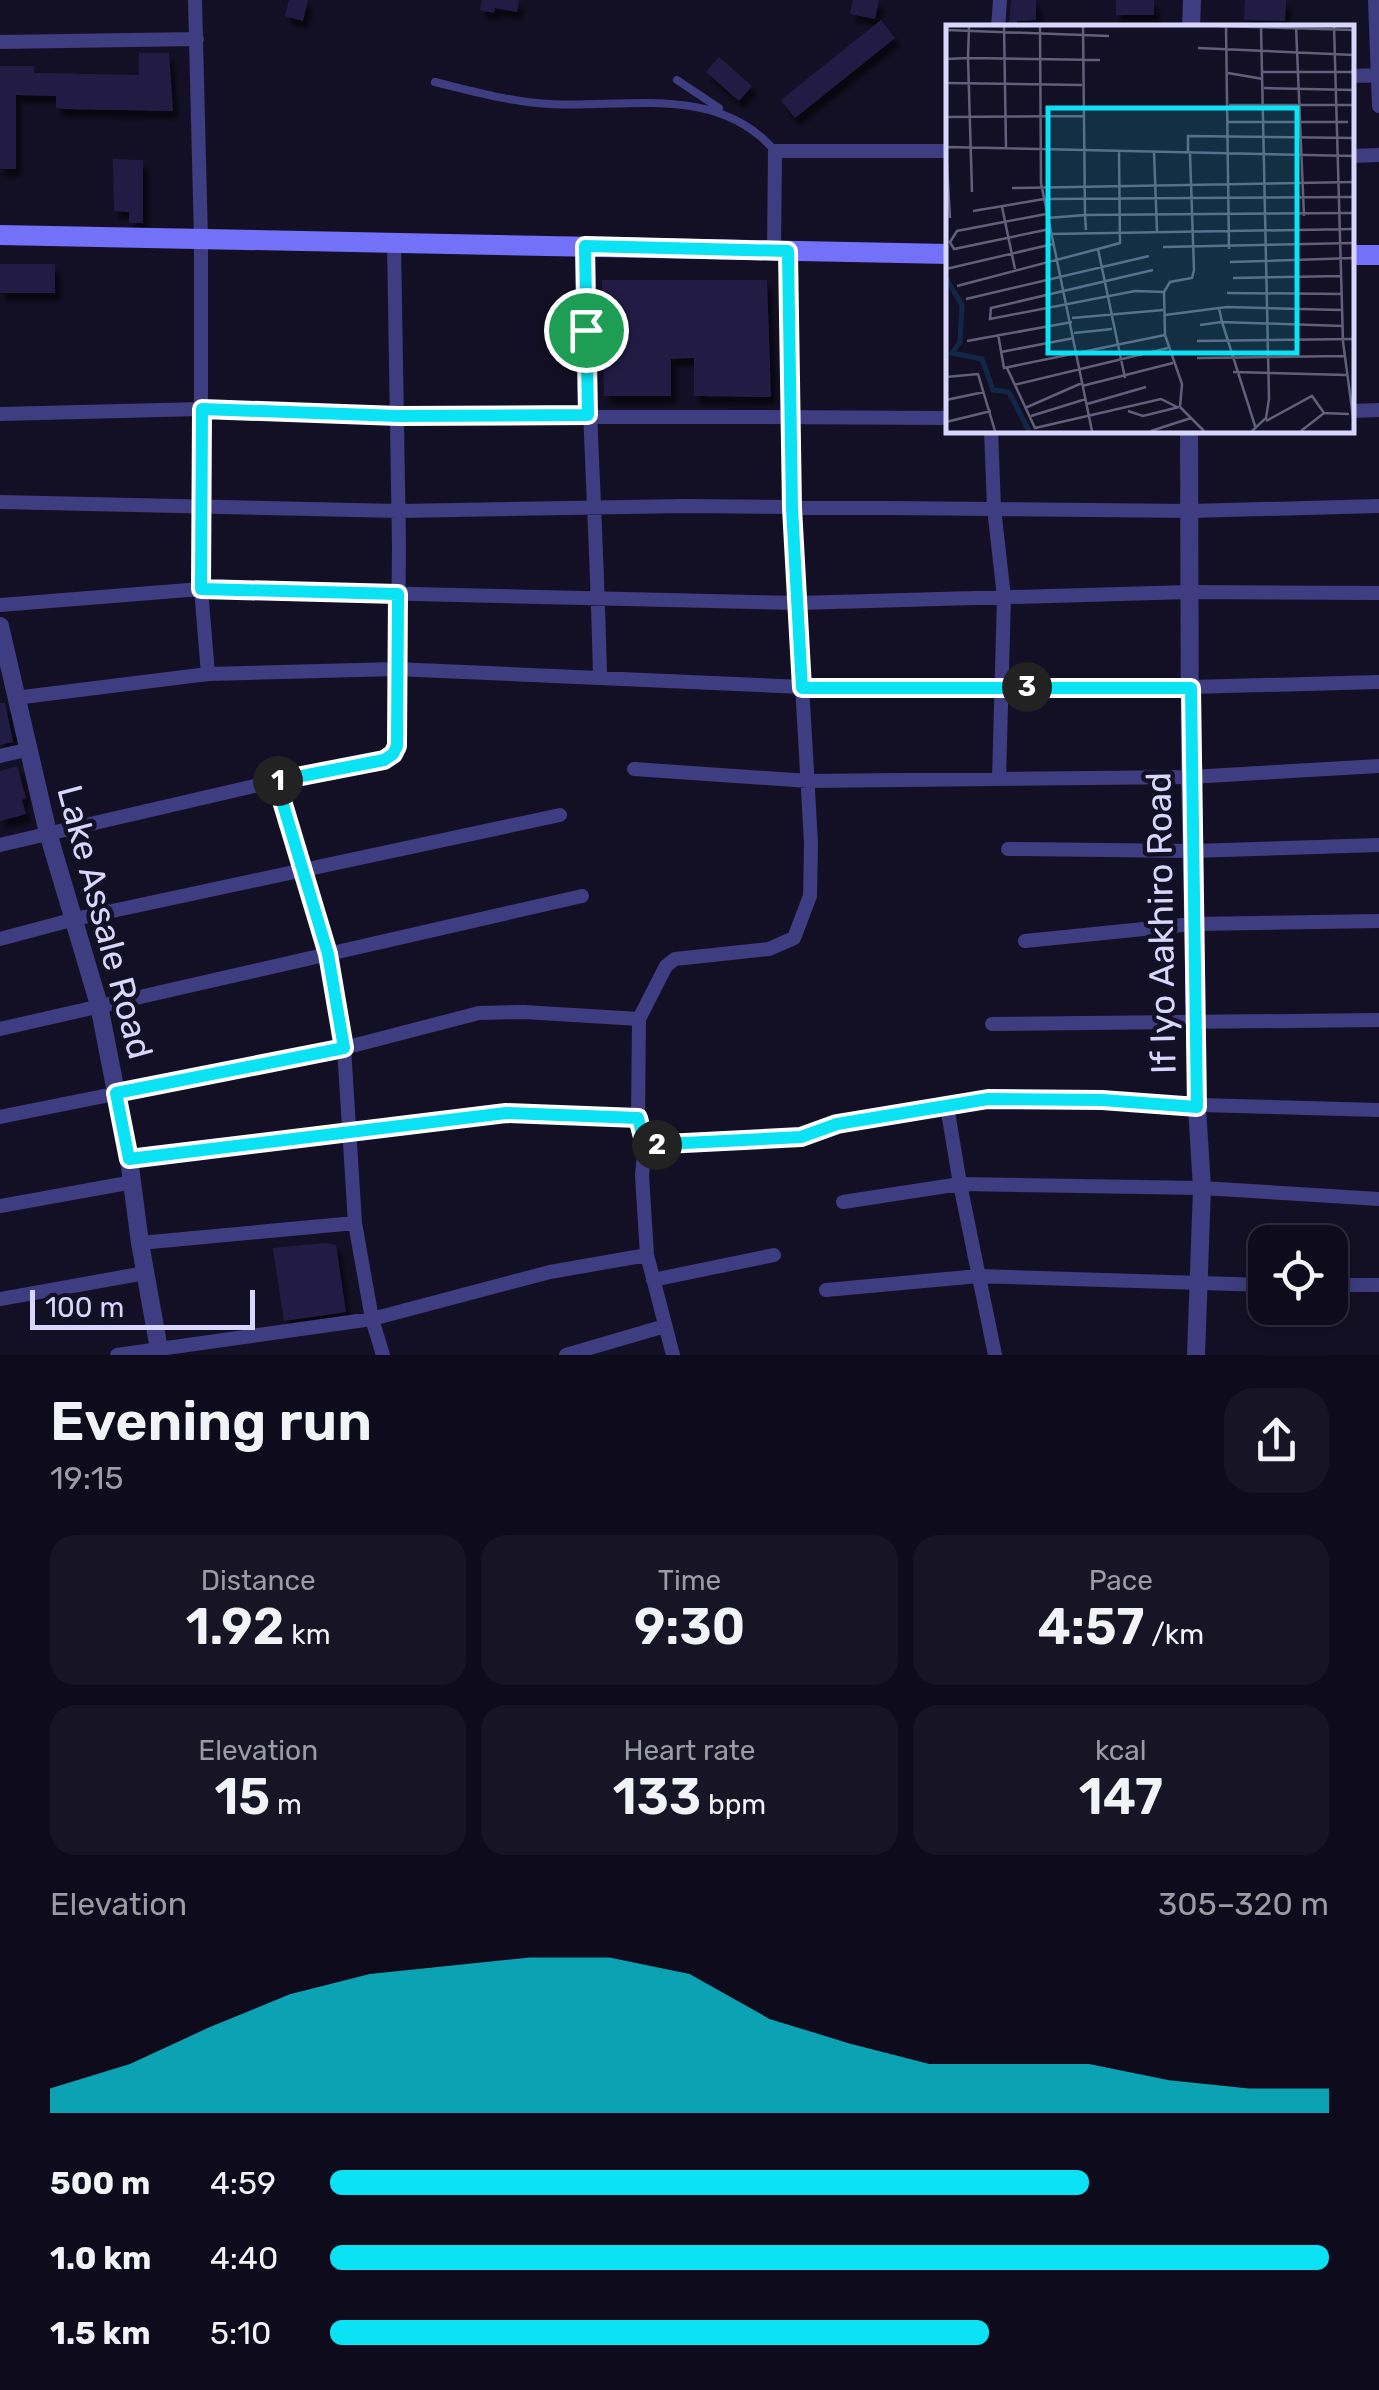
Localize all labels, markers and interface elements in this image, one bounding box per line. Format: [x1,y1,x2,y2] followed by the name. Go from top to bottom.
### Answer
[946,25,1354,432] inset map
[544,288,629,373] pin
[559,303,614,358] icon: arrive
[1002,662,1052,712] pin: 3
[1018,670,1036,703] text: 3
[253,756,303,806] pin: 1
[271,764,285,797] text: 1
[1137,772,1185,1074] street label: If Iyo Aakhiro Road
[48,781,162,1063] street label: Lake Assale Road
[632,1120,682,1170] pin: 2
[648,1128,666,1161] text: 2
[1248,1225,1348,1325] map controls
[1248,1225,1348,1325] button: locate
[30,1285,255,1330] scale bar
[45,1291,124,1324] text: 100 m
[1224,1388,1329,1493] button: share
[50,1389,372,1454] text: Evening run
[50,1459,124,1497] text: 19:15
[201,1564,316,1597] text: Distance
[658,1564,721,1597] text: Time
[1089,1564,1153,1597] text: Pace
[186,1597,284,1657] text: 1.92
[634,1597,745,1657] text: 9:30
[1037,1597,1144,1657] text: 4:57
[284,1618,331,1651] text: km
[1144,1618,1204,1651] text: /km
[198,1734,318,1767] text: Elevation
[624,1734,755,1767] text: Heart rate
[1095,1734,1147,1767] text: kcal
[215,1767,270,1827] text: 15
[613,1767,701,1827] text: 133
[1079,1767,1163,1827] text: 147
[270,1788,302,1821] text: m
[701,1788,766,1821] text: bpm
[50,1885,187,1923] text: Elevation
[1158,1885,1329,1923] text: 305–320 m
[50,2164,150,2202] text: 500 m
[210,2164,276,2202] text: 4:59
[50,2239,151,2277] text: 1.0 km
[210,2239,278,2277] text: 4:40
[50,2314,151,2352] text: 1.5 km
[210,2314,271,2352] text: 5:10

